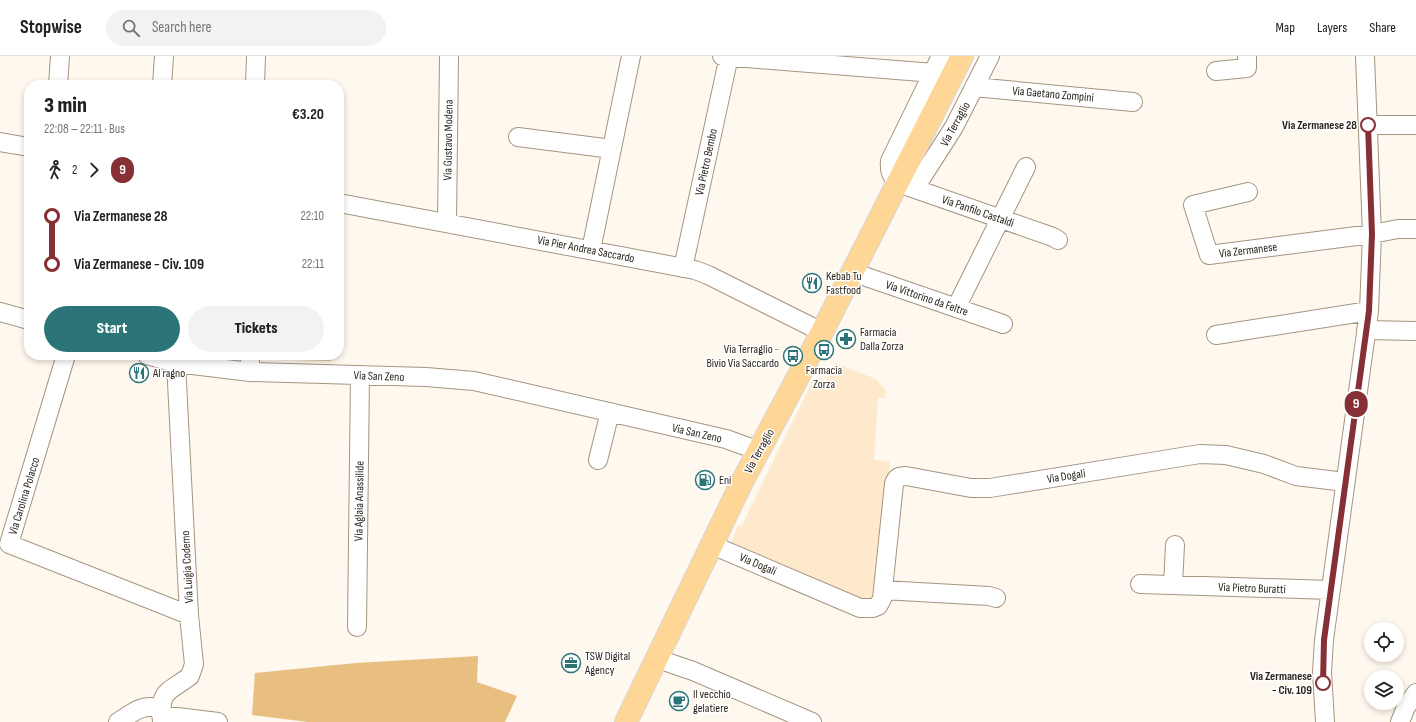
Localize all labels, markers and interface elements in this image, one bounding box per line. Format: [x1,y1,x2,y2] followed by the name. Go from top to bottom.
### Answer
[106,10,386,46] search box
[20,16,82,39] text: Stopwise
[120,17,142,39] icon: search
[152,18,212,37] text: Search here
[1275,19,1295,36] text: Map
[1317,19,1347,36] text: Layers
[1369,19,1396,36] text: Share
[1012,83,1094,106] street label: Via Gaetano Zompini
[44,92,87,119] text: 3 min
[440,99,457,181] street label: Via Gustavo Modena
[937,99,974,149] street label: Via Terraglio
[292,105,324,124] text: €3.20
[1360,117,1376,133] marker: Via Zermanese 28
[1282,118,1357,133] place label: Via Zermanese 28
[44,121,125,137] text: 22:08 – 22:11 · Bus
[692,127,721,197] street label: Via Pietro Bembo
[44,159,66,181] icon: walk
[83,159,105,181] icon: forward
[119,161,126,178] text: 9
[72,162,77,178] text: 2
[940,192,1016,231] street label: Via Panfilo Castaldi
[74,207,168,226] text: Via Zermanese 28
[300,208,324,224] text: 22:10
[536,233,636,266] street label: Via Pier Andrea Saccardo
[1218,239,1278,262] street label: Via Zermanese
[74,255,204,274] text: Via Zermanese - Civ. 109
[302,256,324,272] text: 22:11
[826,269,862,298] place label: Kebab Tu Fastfood
[801,272,823,294] restaurant icon: Kebab Tu Fastfood
[884,277,970,320] street label: Via Vittorino da Feltre
[44,306,180,352] button: Start
[188,306,324,352] button: Tickets
[860,325,904,354] place label: Farmacia Dalla Zorza
[835,328,857,350] pharmacy icon: Farmacia Dalla Zorza
[813,339,835,361] bus stop icon: Farmacia Zorza
[706,342,779,371] place label: Via Terraglio - Bivio Via Saccardo
[782,345,804,367] bus stop icon: Via Terraglio - Bivio Via Saccardo
[128,362,150,384] restaurant icon: Al ragno
[806,363,843,392] place label: Farmacia Zorza
[152,366,185,381] place label: Al ragno
[353,368,405,385] street label: Via San Zeno
[1343,391,1369,417] line badge: 9
[1353,395,1359,412] text: 9
[671,420,723,446] street label: Via San Zeno
[741,426,778,476] street label: Via Terraglio
[6,455,43,537] street label: Via Carolina Polacco
[351,461,368,541] street label: Via Aglaia Anassilide
[1046,466,1087,487] street label: Via Dogali
[694,469,716,491] fuel station icon: Eni
[719,473,731,488] place label: Eni
[178,530,197,604] street label: Via Luigia Codemo
[737,550,779,579] street label: Via Dogali
[1218,580,1286,597] street label: Via Pietro Buratti
[1364,622,1404,710] map controls
[1364,622,1404,662] button: locate
[584,649,630,678] place label: TSW Digital Agency
[560,652,582,674] office icon: TSW Digital Agency
[1250,669,1312,698] place label: Via Zermanese - Civ. 109
[1364,670,1404,710] button: layers
[1315,675,1331,691] marker: Via Zermanese - Civ. 109
[693,687,731,716] place label: Il vecchio gelatiere
[668,690,690,712] cafe icon: Il vecchio gelatiere

